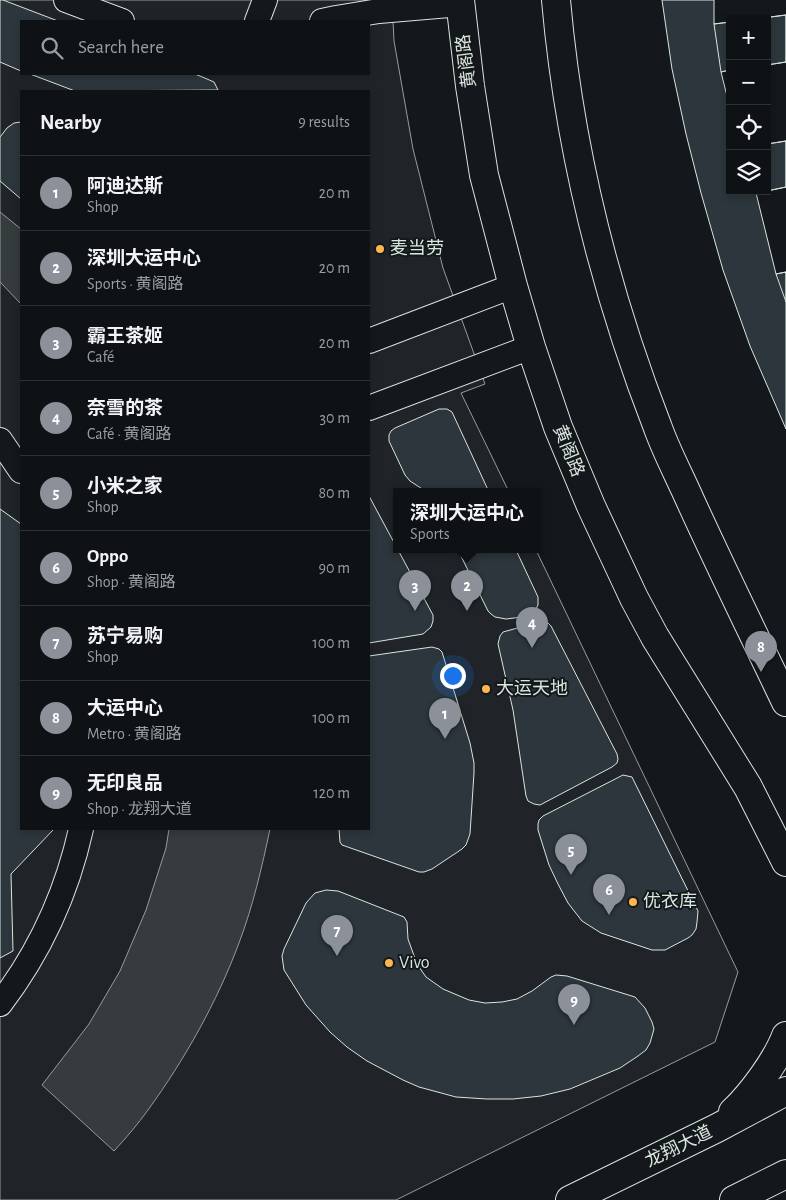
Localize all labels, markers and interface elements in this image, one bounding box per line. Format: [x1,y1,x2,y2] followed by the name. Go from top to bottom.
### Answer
[726,15,771,195] map controls
[726,15,771,60] button: +
[20,20,370,75] search box
[453,33,479,89] street label: 黄阁路
[38,34,66,62] icon: search
[78,38,164,57] text: Search here
[726,60,771,105] button: −
[726,105,771,150] button: locate
[40,112,101,133] text: Nearby
[298,114,350,130] text: 9 results
[726,150,771,195] button: layers
[87,177,163,196] text: 阿迪达斯
[53,185,59,201] text: 1
[319,185,350,201] text: 20 m
[87,199,119,215] text: Shop
[390,238,444,258] place label: 麦当劳
[374,243,386,255] marker: 麦当劳
[87,249,201,268] text: 深圳大运中心
[52,260,60,276] text: 2
[319,260,350,276] text: 20 m
[87,276,184,292] text: Sports · 黄阁路
[87,327,163,346] text: 霸王茶姬
[53,335,59,351] text: 3
[319,335,350,351] text: 20 m
[87,349,115,365] text: Café
[87,399,163,418] text: 奈雪的茶
[52,410,60,426] text: 4
[320,410,350,426] text: 30 m
[550,422,588,479] street label: 黄阁路
[87,426,171,442] text: Café · 黄阁路
[87,477,163,496] text: 小米之家
[53,485,59,501] text: 5
[319,485,350,501] text: 80 m
[393,488,541,553] popup
[87,499,119,515] text: Shop
[410,504,524,523] text: 深圳大运中心
[410,526,450,542] text: Sports
[87,547,128,566] text: Oppo
[52,560,60,576] text: 6
[319,560,350,576] text: 90 m
[399,570,431,611] pin: 3
[451,570,483,611] pin: 2
[87,574,176,590] text: Shop · 黄阁路
[516,607,548,648] pin: 4
[87,627,163,646] text: 苏宁易购
[745,631,777,672] pin: 8
[53,635,59,651] text: 7
[312,635,350,651] text: 100 m
[87,649,119,665] text: Shop
[440,663,466,689] your location
[496,678,568,698] place label: 大运天地
[480,683,492,695] marker: 大运天地
[429,698,461,739] pin: 1
[87,699,163,718] text: 大运中心
[52,710,60,726] text: 8
[312,710,350,726] text: 100 m
[87,726,182,742] text: Metro · 黄阁路
[87,774,163,793] text: 无印良品
[52,785,60,801] text: 9
[313,785,350,801] text: 120 m
[87,801,192,817] text: Shop · 龙翔大道
[555,834,587,875] pin: 5
[593,874,625,915] pin: 6
[643,891,697,911] place label: 优衣库
[627,896,639,908] marker: 优衣库
[321,915,353,956] pin: 7
[399,954,430,972] place label: Vivo
[383,957,395,969] marker: Vivo
[558,984,590,1025] pin: 9
[642,1121,715,1171] street label: 龙翔大道

